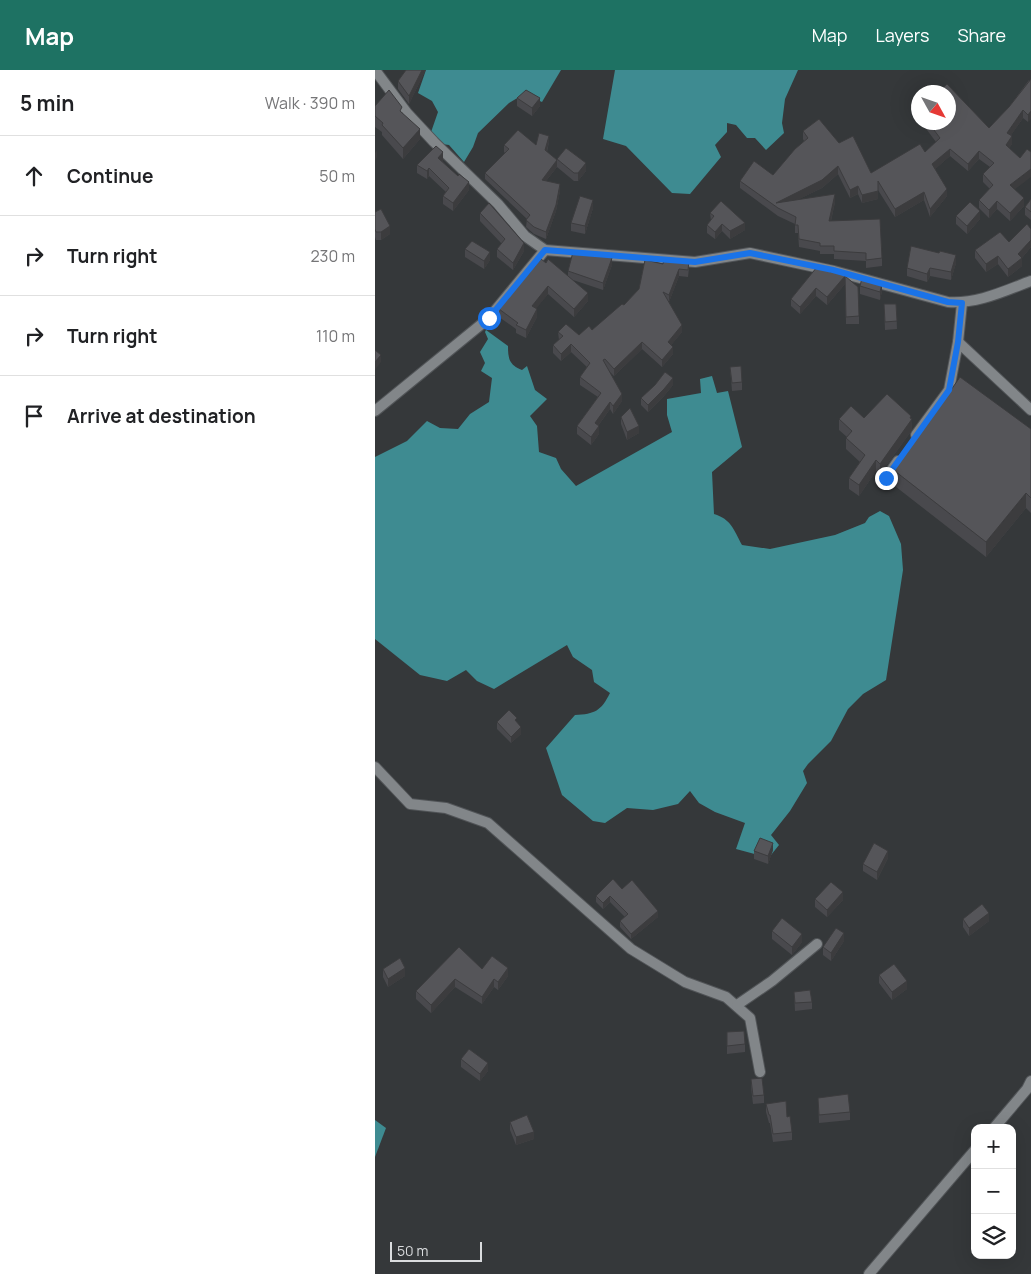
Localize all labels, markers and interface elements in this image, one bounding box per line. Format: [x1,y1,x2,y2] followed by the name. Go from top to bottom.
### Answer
[25,19,74,52] text: Map
[812,23,847,47] text: Map
[875,23,929,47] text: Layers
[957,23,1006,47] text: Share
[911,85,956,130] north arrow
[20,89,74,117] text: 5 min
[265,92,355,114] text: Walk · 390 m
[20,162,48,190] icon: ahead
[67,163,153,189] text: Continue
[319,165,355,187] text: 50 m
[20,242,48,270] icon: right
[67,243,157,269] text: Turn right
[311,245,355,267] text: 230 m
[478,307,501,330] route start
[20,322,48,350] icon: right
[67,323,157,349] text: Turn right
[316,325,355,347] text: 110 m
[20,402,48,430] icon: arrive
[67,403,256,429] text: Arrive at destination
[875,467,898,490] route end
[971,1124,1016,1259] map controls
[971,1124,1016,1169] button: +
[971,1169,1016,1214] button: −
[971,1214,1016,1259] button: layers
[390,1239,483,1262] scale bar
[397,1241,428,1260] text: 50 m

